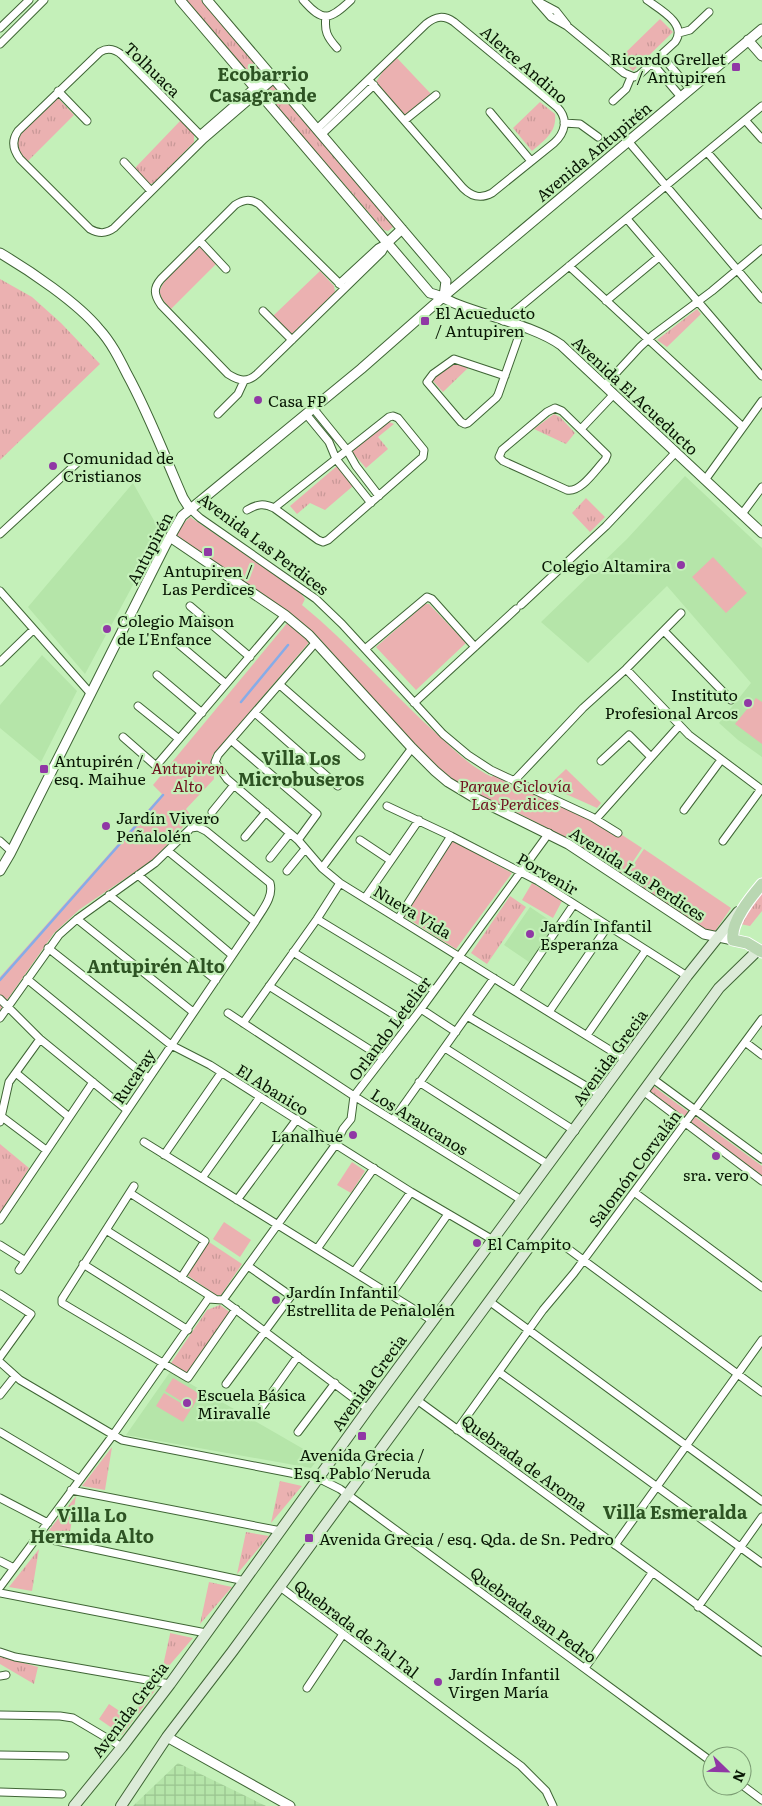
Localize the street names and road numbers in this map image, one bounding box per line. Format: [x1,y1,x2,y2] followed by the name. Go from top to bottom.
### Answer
[476,19,574,109] street label: Alerce Andino
[119,36,187,102] street label: Tolhuaca
[530,95,656,207] street label: Avenida Antupirén
[567,330,705,460] street label: Avenida El Acueducto
[194,486,334,600] street label: Avenida Las Perdices
[120,507,178,589] street label: Antupirén
[565,820,711,926] street label: Avenida Las Perdices
[513,846,583,900] street label: Porvenir
[369,878,457,944] street label: Nueva Vida
[342,971,436,1085] street label: Orlando Letelier
[566,1003,653,1110] street label: Avenida Grecia
[106,1043,161,1108] street label: Rucaray
[232,1057,314,1121] street label: El Abanico
[367,1082,473,1160] street label: Los Araucanos
[582,1104,686,1232] street label: Salomón Corvalán
[325,1328,412,1435] street label: Avenida Grecia
[457,1408,593,1516] street label: Quebrada de Aroma
[466,1560,602,1668] street label: Quebrada san Pedro
[289,1573,425,1683] street label: Quebrada de Tal Tal
[85,1656,173,1762] street label: Avenida Grecia

